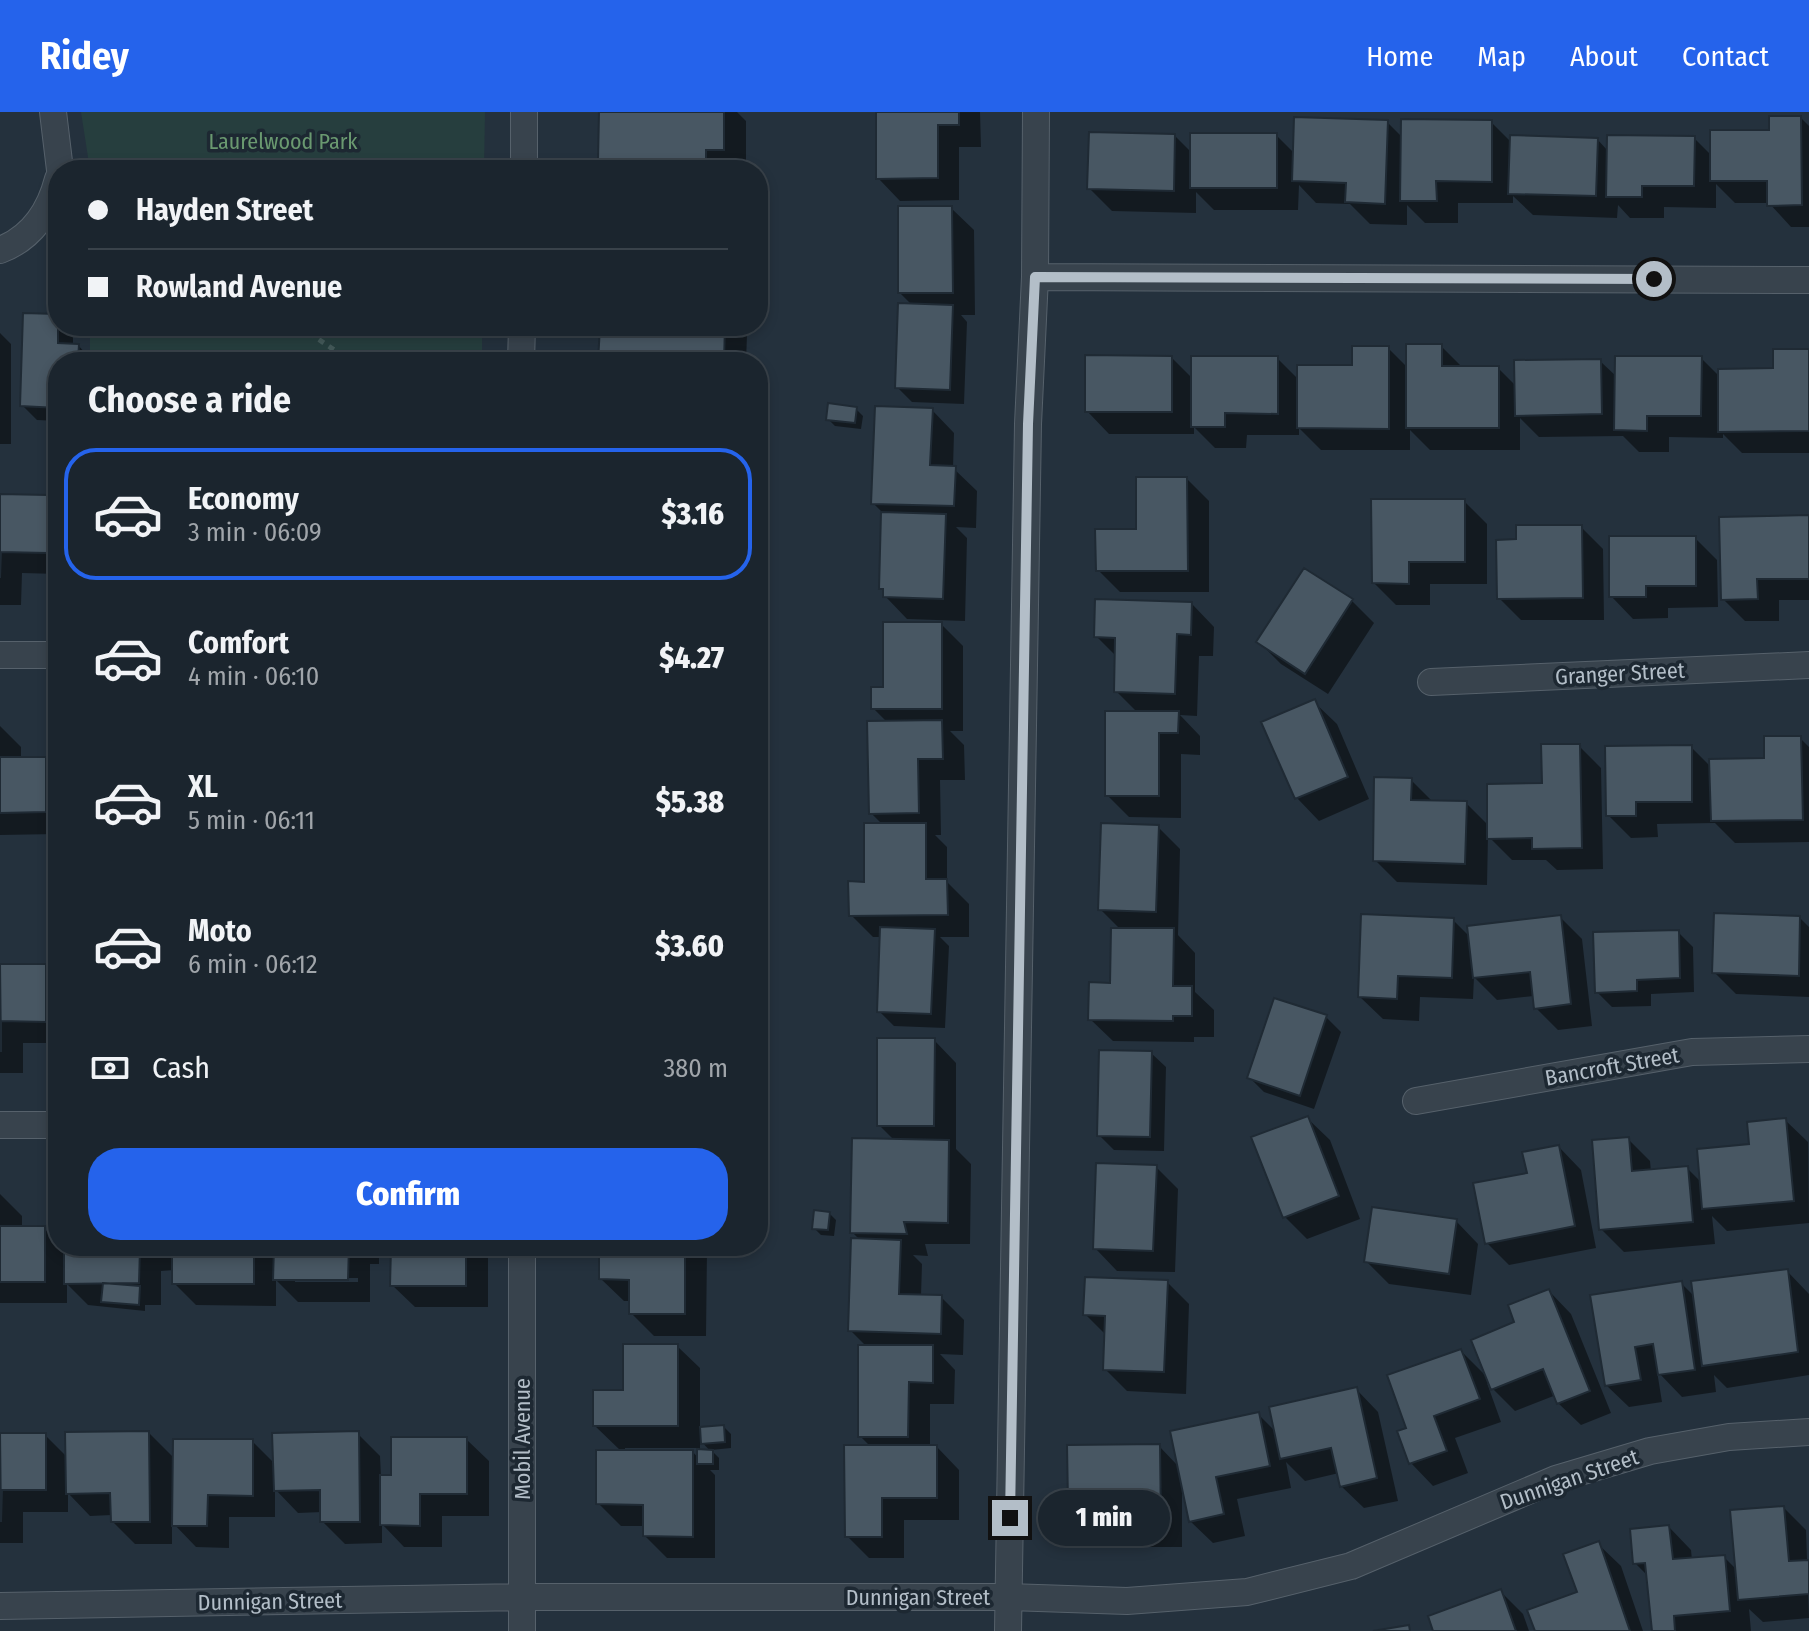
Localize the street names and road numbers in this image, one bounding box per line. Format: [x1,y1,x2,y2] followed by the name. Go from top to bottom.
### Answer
[1555,657,1686,690] street label: Granger Street
[1543,1041,1682,1092] street label: Bancroft Street
[509,1378,536,1500] street label: Mobil Avenue
[1496,1443,1643,1516] street label: Dunnigan Street
[846,1584,991,1611] street label: Dunnigan Street
[197,1587,343,1616] street label: Dunnigan Street

